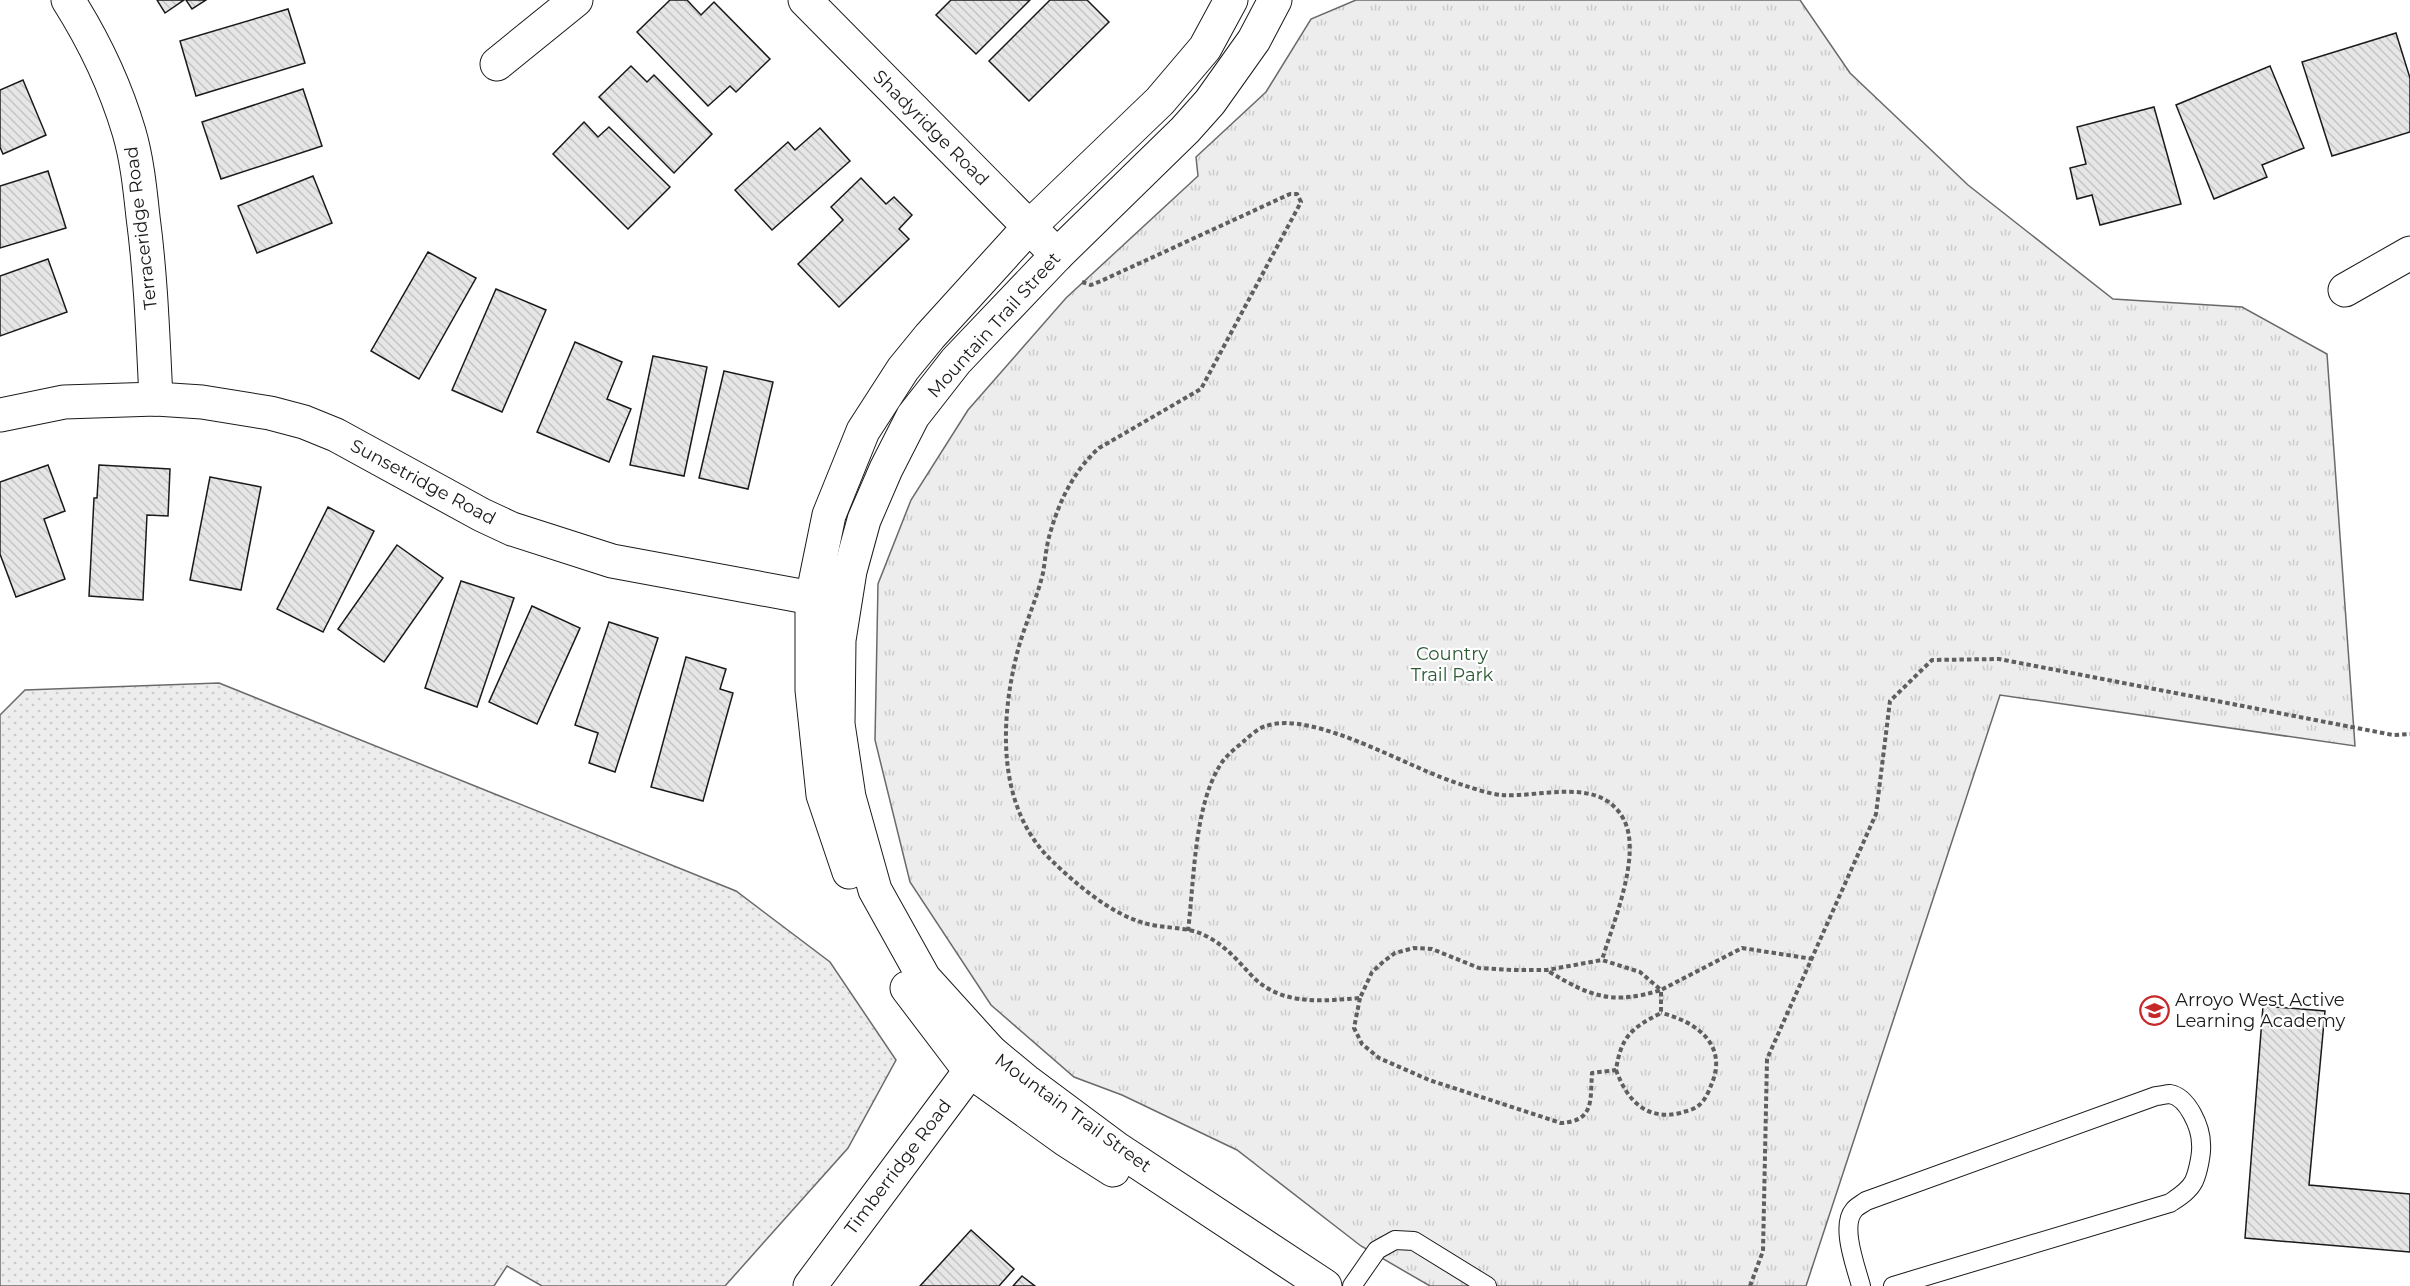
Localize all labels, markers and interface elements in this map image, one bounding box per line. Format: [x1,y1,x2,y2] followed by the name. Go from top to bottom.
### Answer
[868,65,994,191] street label: Shadyridge Road
[120,145,162,311] street label: Terraceridge Road
[923,248,1065,402] street label: Mountain Trail Street
[347,434,499,530] street label: Sunsetridge Road
[1411,643,1494,686] park label: Country Trail Park
[2175,989,2345,1032] place label: Arroyo West Active Learning Academy
[2138,994,2170,1026] school or university icon: Arroyo West Active Learning Academy
[990,1049,1156,1177] street label: Mountain Trail Street
[840,1095,956,1239] street label: Timberridge Road

